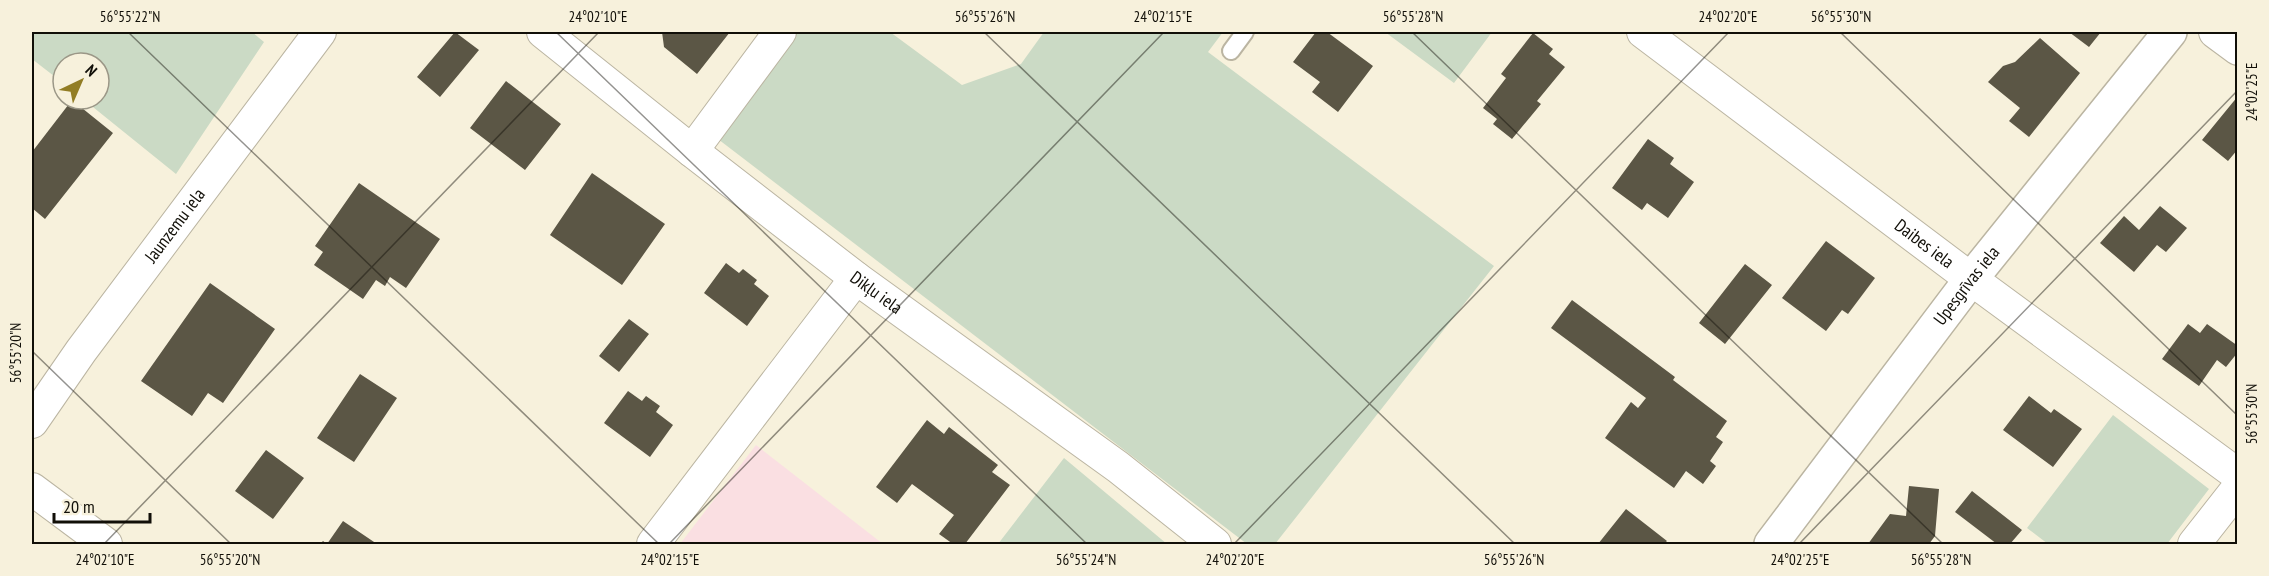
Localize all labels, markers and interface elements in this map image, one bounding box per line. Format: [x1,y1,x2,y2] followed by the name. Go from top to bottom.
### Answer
[100,7,160,26] text: 56°55'22"N
[568,7,628,26] text: 24°02'10"E
[955,7,1015,26] text: 56°55'26"N
[1133,7,1193,26] text: 24°02'15"E
[1383,7,1443,26] text: 56°55'28"N
[1698,7,1758,26] text: 24°02'20"E
[1811,7,1871,26] text: 56°55'30"N
[51,51,111,111] north arrow
[81,60,101,80] text: N
[2242,62,2261,122] text: 24°02'25"E
[139,184,210,268] street label: Jaunzemu iela
[1890,214,1959,273] street label: Daibes iela
[1928,241,2004,330] street label: Upesgrīvas iela
[846,266,907,319] street label: Dikļu iela
[6,323,25,383] text: 56°55'20"N
[2242,384,2261,444] text: 56°55'30"N
[54,486,150,524] scale bar
[63,495,95,518] text: 20 m
[75,550,135,569] text: 24°02'10"E
[200,550,260,569] text: 56°55'20"N
[640,550,700,569] text: 24°02'15"E
[1056,550,1116,569] text: 56°55'24"N
[1205,550,1265,569] text: 24°02'20"E
[1484,550,1544,569] text: 56°55'26"N
[1770,550,1830,569] text: 24°02'25"E
[1911,550,1971,569] text: 56°55'28"N

